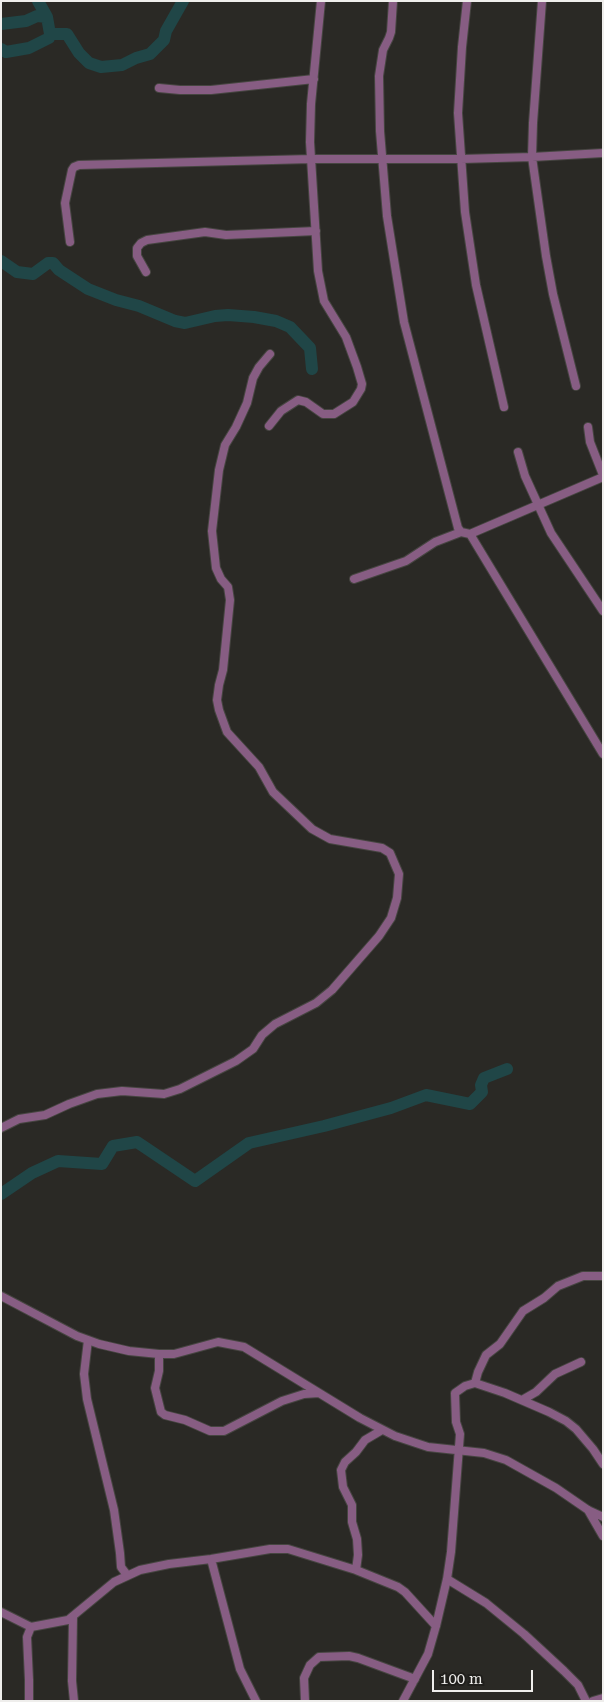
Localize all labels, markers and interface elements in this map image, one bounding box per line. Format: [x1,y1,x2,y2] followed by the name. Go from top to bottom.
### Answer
[434,1660,535,1692] scale bar
[440,1670,483,1688] text: 100 m

